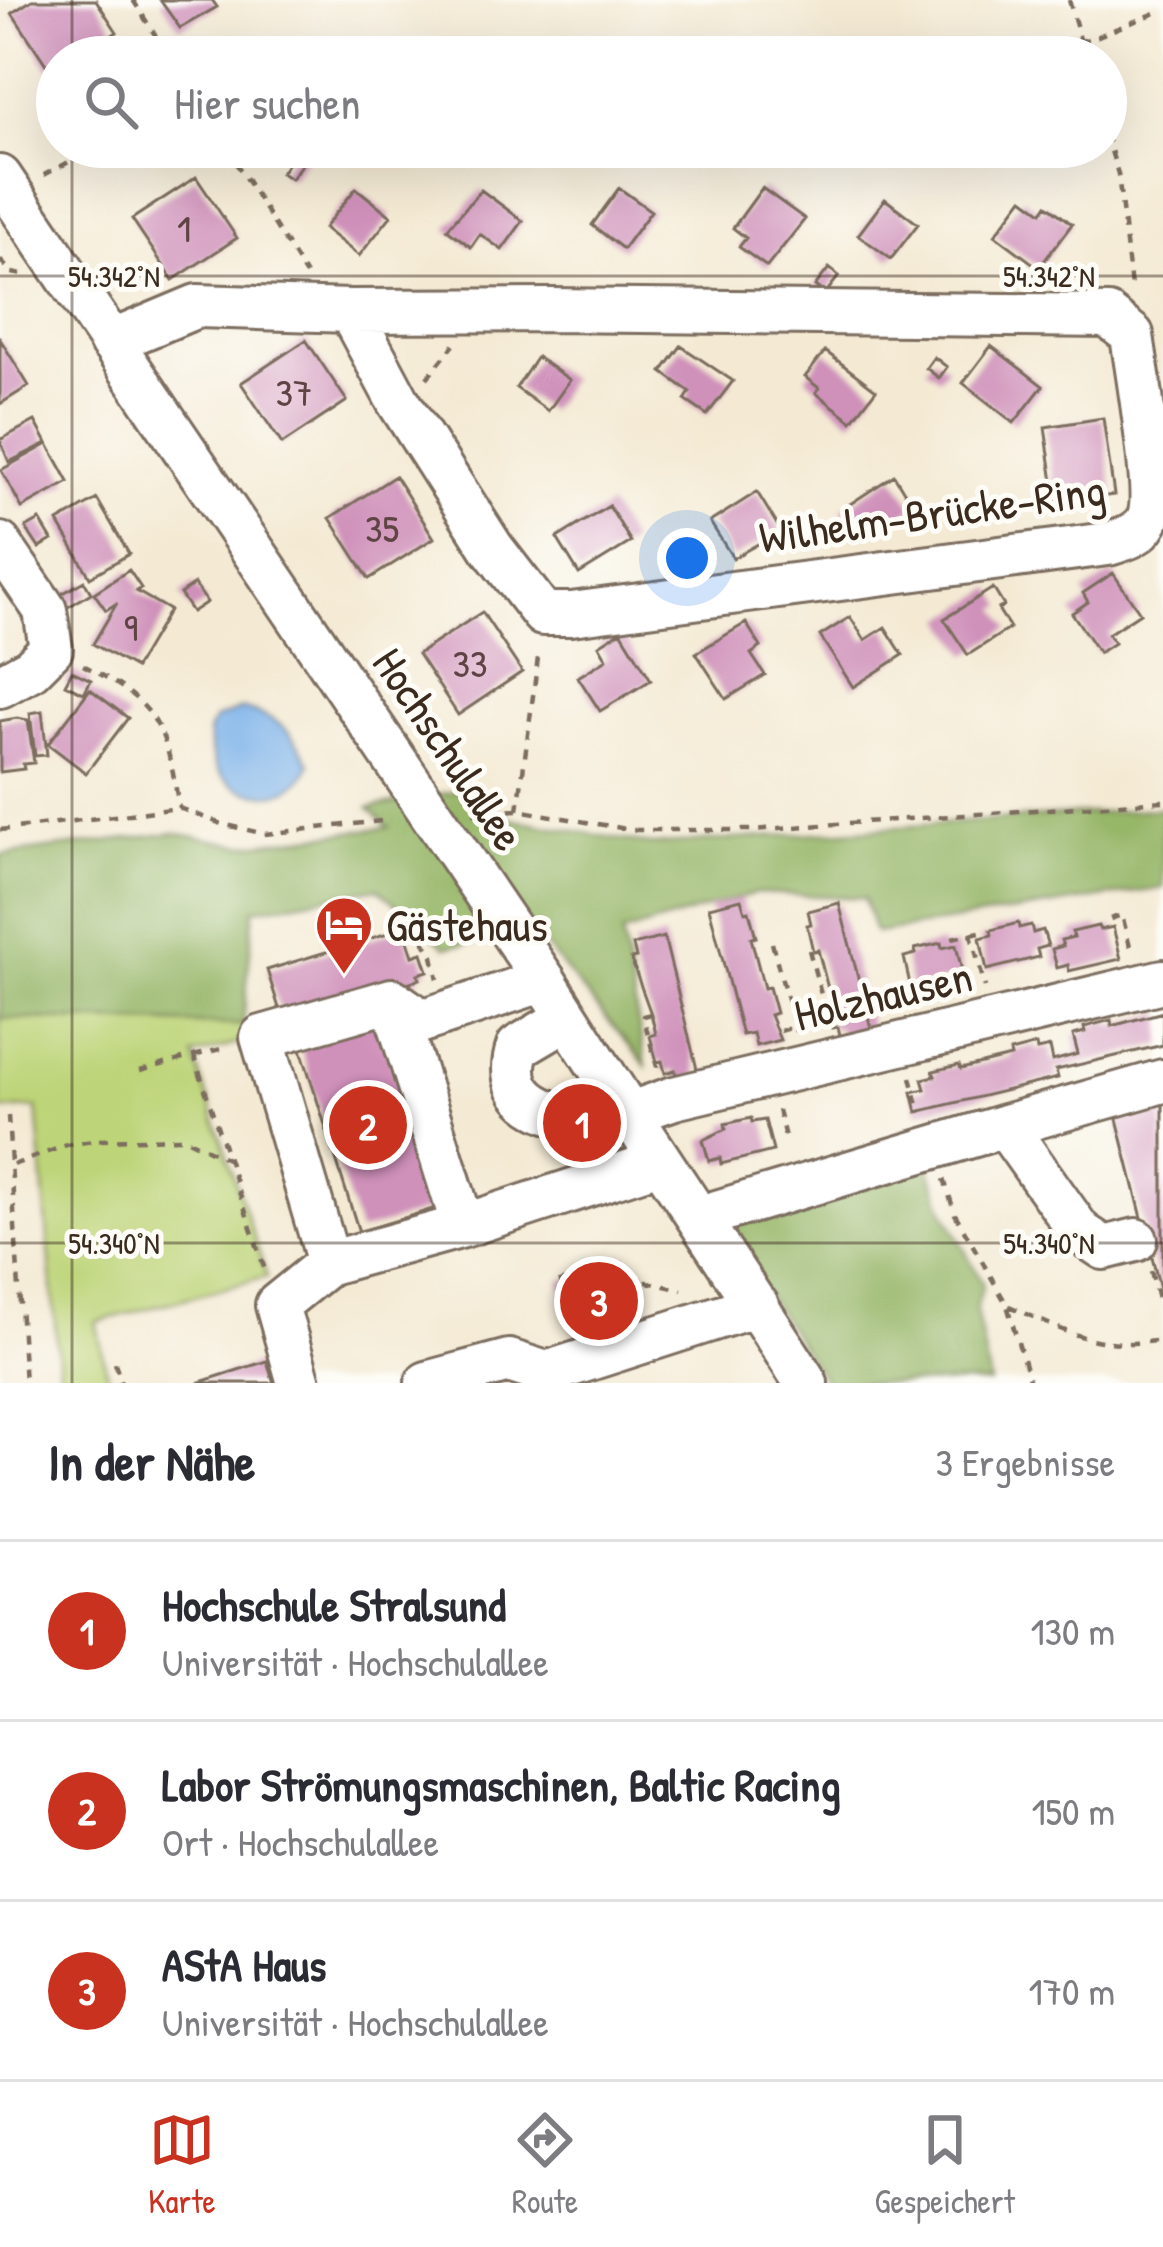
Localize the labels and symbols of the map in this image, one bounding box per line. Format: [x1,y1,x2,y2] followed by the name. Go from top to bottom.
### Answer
[177,201,191,254] house number: 1
[68,256,160,296] text: 54.342°N
[1003,256,1095,296] text: 54.342°N
[276,365,312,418] house number: 37
[755,458,1109,567] street label: Wilhelm-Brücke-Ring
[365,501,399,554] house number: 35
[657,528,717,588] your location
[124,600,138,653] house number: 9
[359,635,540,862] street label: Hochschulallee
[453,636,487,689] house number: 33
[313,894,375,976] hotel icon: Gästehaus
[386,894,548,955] place label: Gästehaus
[788,944,978,1045] street label: Holzhausen
[543,1078,621,1168] pin: 1
[329,1080,407,1170] pin: 2
[68,1223,160,1263] text: 54.340°N
[1003,1223,1095,1263] text: 54.340°N
[560,1256,638,1346] pin: 3

